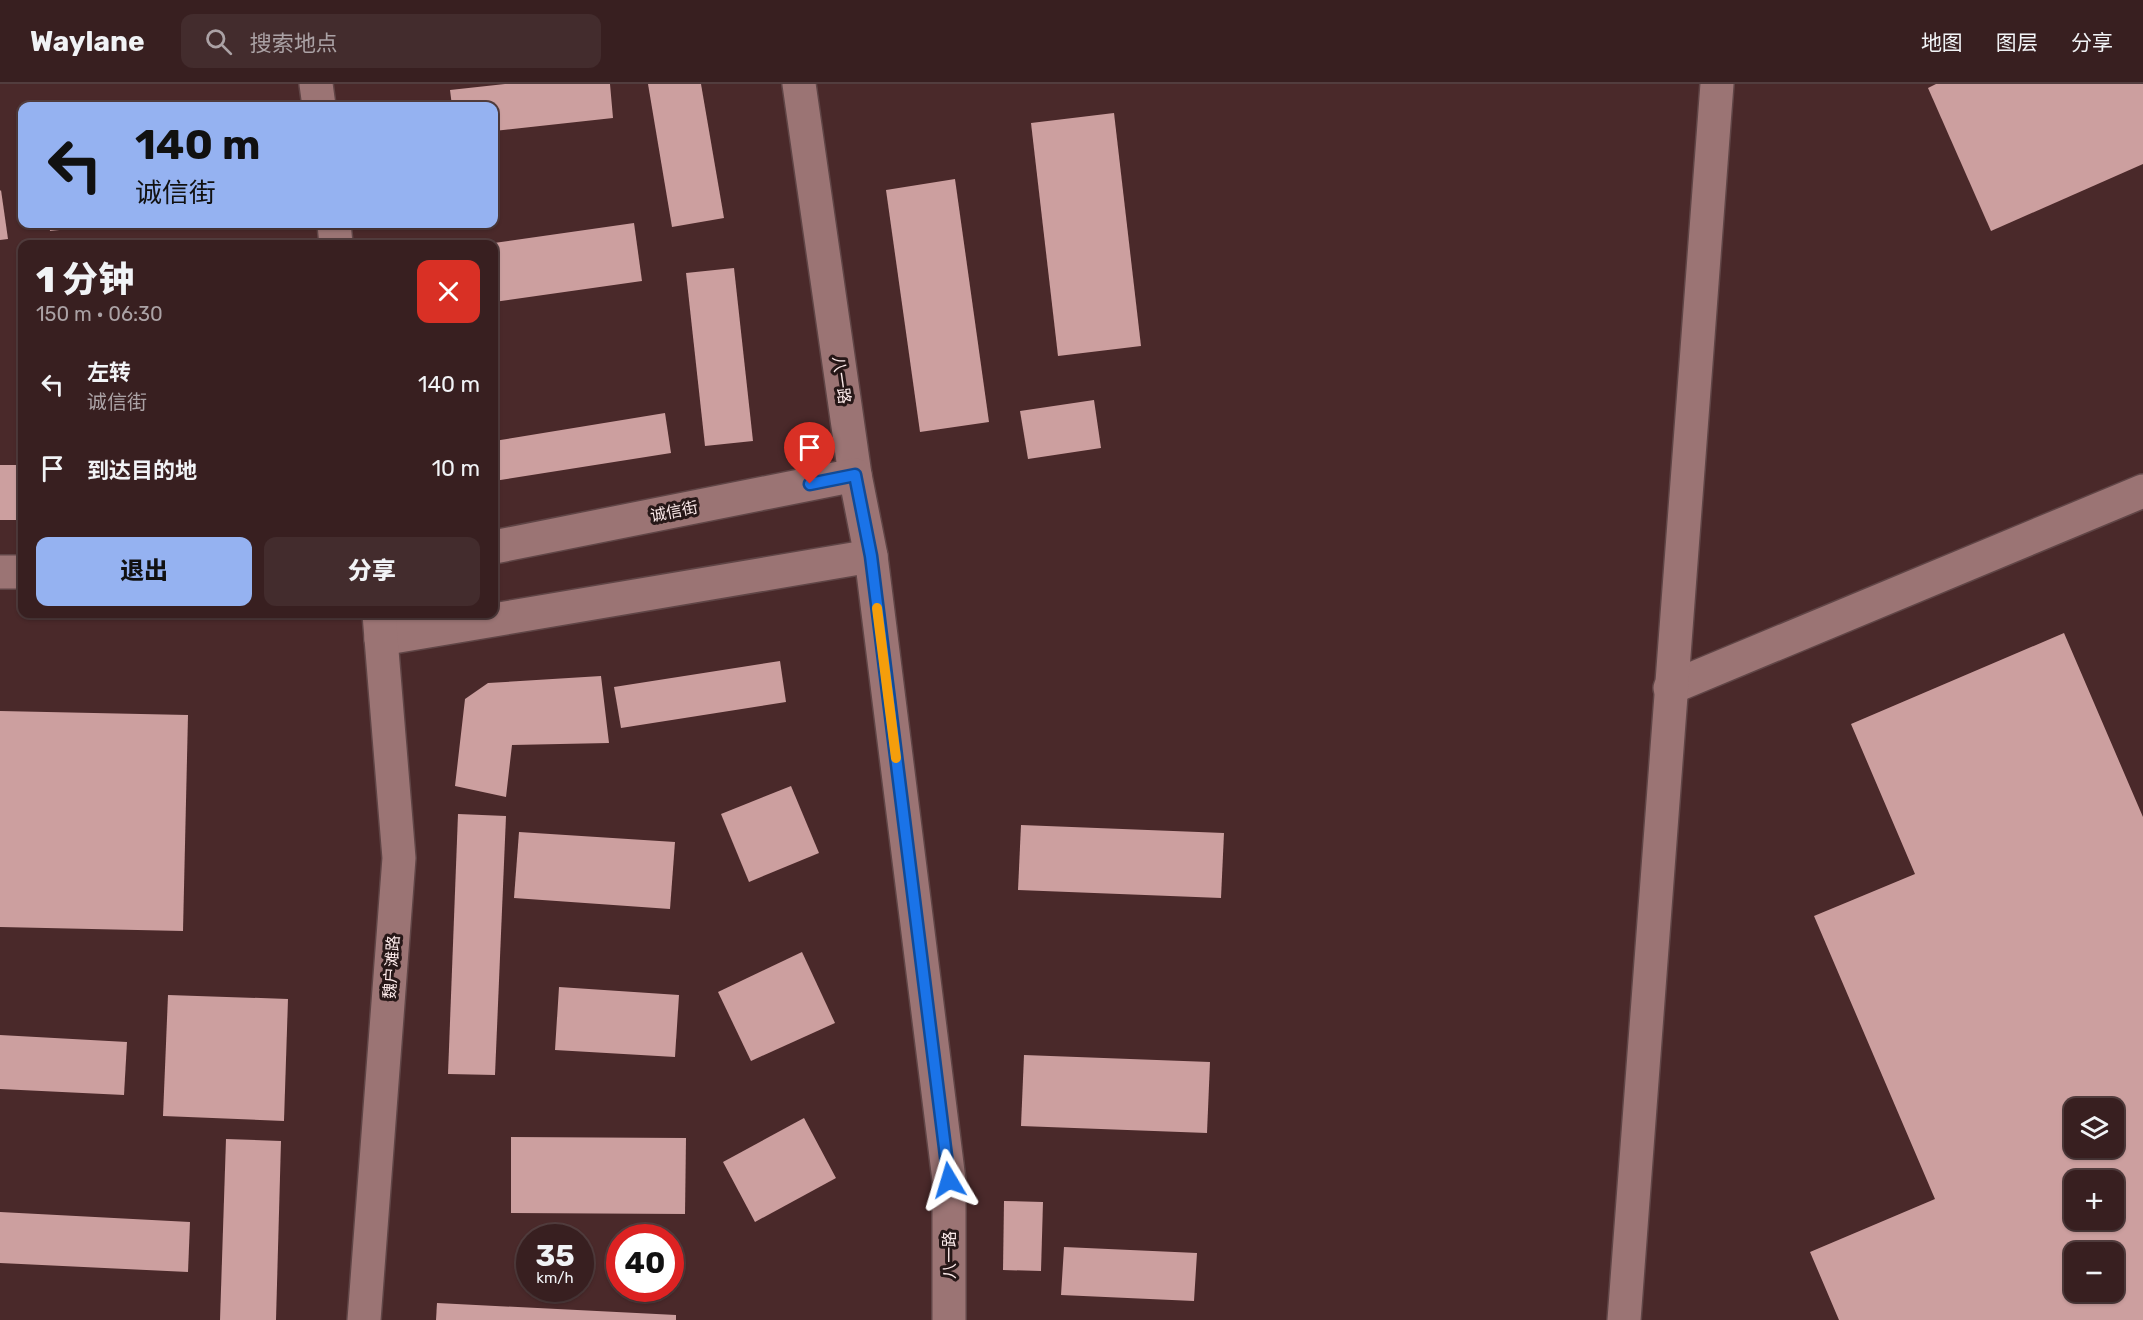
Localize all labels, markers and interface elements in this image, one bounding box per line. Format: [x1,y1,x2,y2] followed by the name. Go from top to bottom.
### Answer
[181,14,601,68] search box
[30,25,145,58] text: Waylane
[202,25,235,58] icon: search
[250,30,338,57] text: 搜索地点
[1921,30,1963,55] text: 地图
[1996,30,2038,55] text: 图层
[2071,30,2113,55] text: 分享
[135,120,261,170] text: 140 m
[36,126,114,204] icon: left
[135,177,216,209] text: 诚信街
[36,258,134,301] text: 1 分钟
[417,260,480,323] button: close
[36,302,163,326] text: 150 m · 06:30
[829,355,854,405] street label: 八一路
[87,359,131,386] text: 左转
[36,368,69,401] icon: left
[418,371,480,398] text: 140 m
[87,390,147,414] text: 诚信街
[784,422,835,484] pin
[793,431,826,464] icon: arrive
[36,452,69,485] icon: arrive
[432,455,480,482] text: 10 m
[87,457,197,484] text: 到达目的地
[649,498,699,525] street label: 诚信街
[36,537,252,606] button: 退出
[264,537,480,606] button: 分享
[380,934,403,1000] street label: 魏户滩路
[2064,1098,2124,1302] map controls
[2064,1098,2124,1158] button: layers
[917,1148,981,1212] position arrow
[2064,1170,2124,1230] button: +
[606,1224,684,1302] speed limit sign: 40
[940,1231,959,1279] street label: 八一路
[535,1238,575,1274] text: 35
[2064,1242,2124,1302] button: −
[536,1269,574,1287] text: km/h

